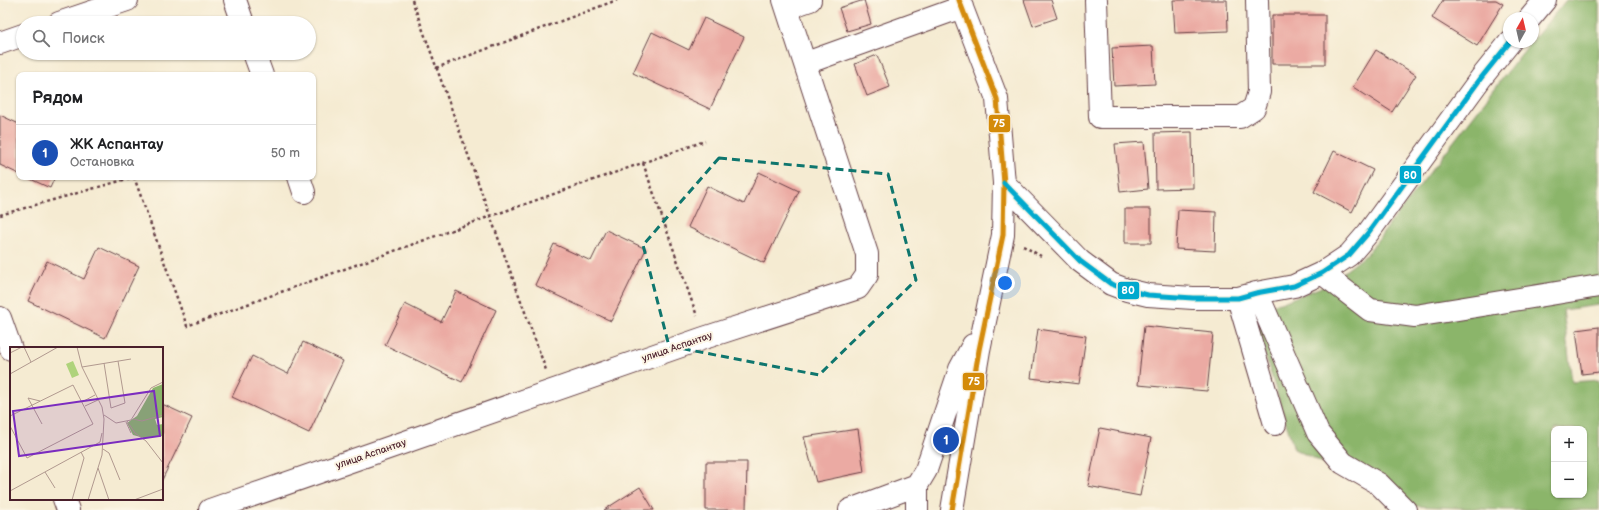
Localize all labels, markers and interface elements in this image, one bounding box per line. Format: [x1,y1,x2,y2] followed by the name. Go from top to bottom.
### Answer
[1503,12,1539,48] north arrow
[16,16,316,60] search box
[30,27,52,49] icon: search
[62,29,105,48] text: Поиск
[32,88,83,108] text: Рядом
[988,114,1011,133] line badge: 75
[993,117,1006,130] text: 75
[70,135,163,154] text: ЖК Аспантау
[42,145,48,161] text: 1
[271,145,300,161] text: 50 m
[70,154,135,170] text: Остановка
[1399,165,1422,184] line badge: 80
[1403,169,1417,182] text: 80
[995,273,1015,293] your location
[1117,281,1140,300] line badge: 80
[1121,284,1135,297] text: 80
[640,329,714,365] street label: улица Аспантау
[10,347,163,500] inset map
[962,372,985,391] line badge: 75
[968,375,981,388] text: 75
[933,425,959,455] pin: 1
[1551,426,1587,498] map controls
[1551,426,1587,462] button: +
[334,436,408,472] street label: улица Аспантау
[1551,462,1587,498] button: −

